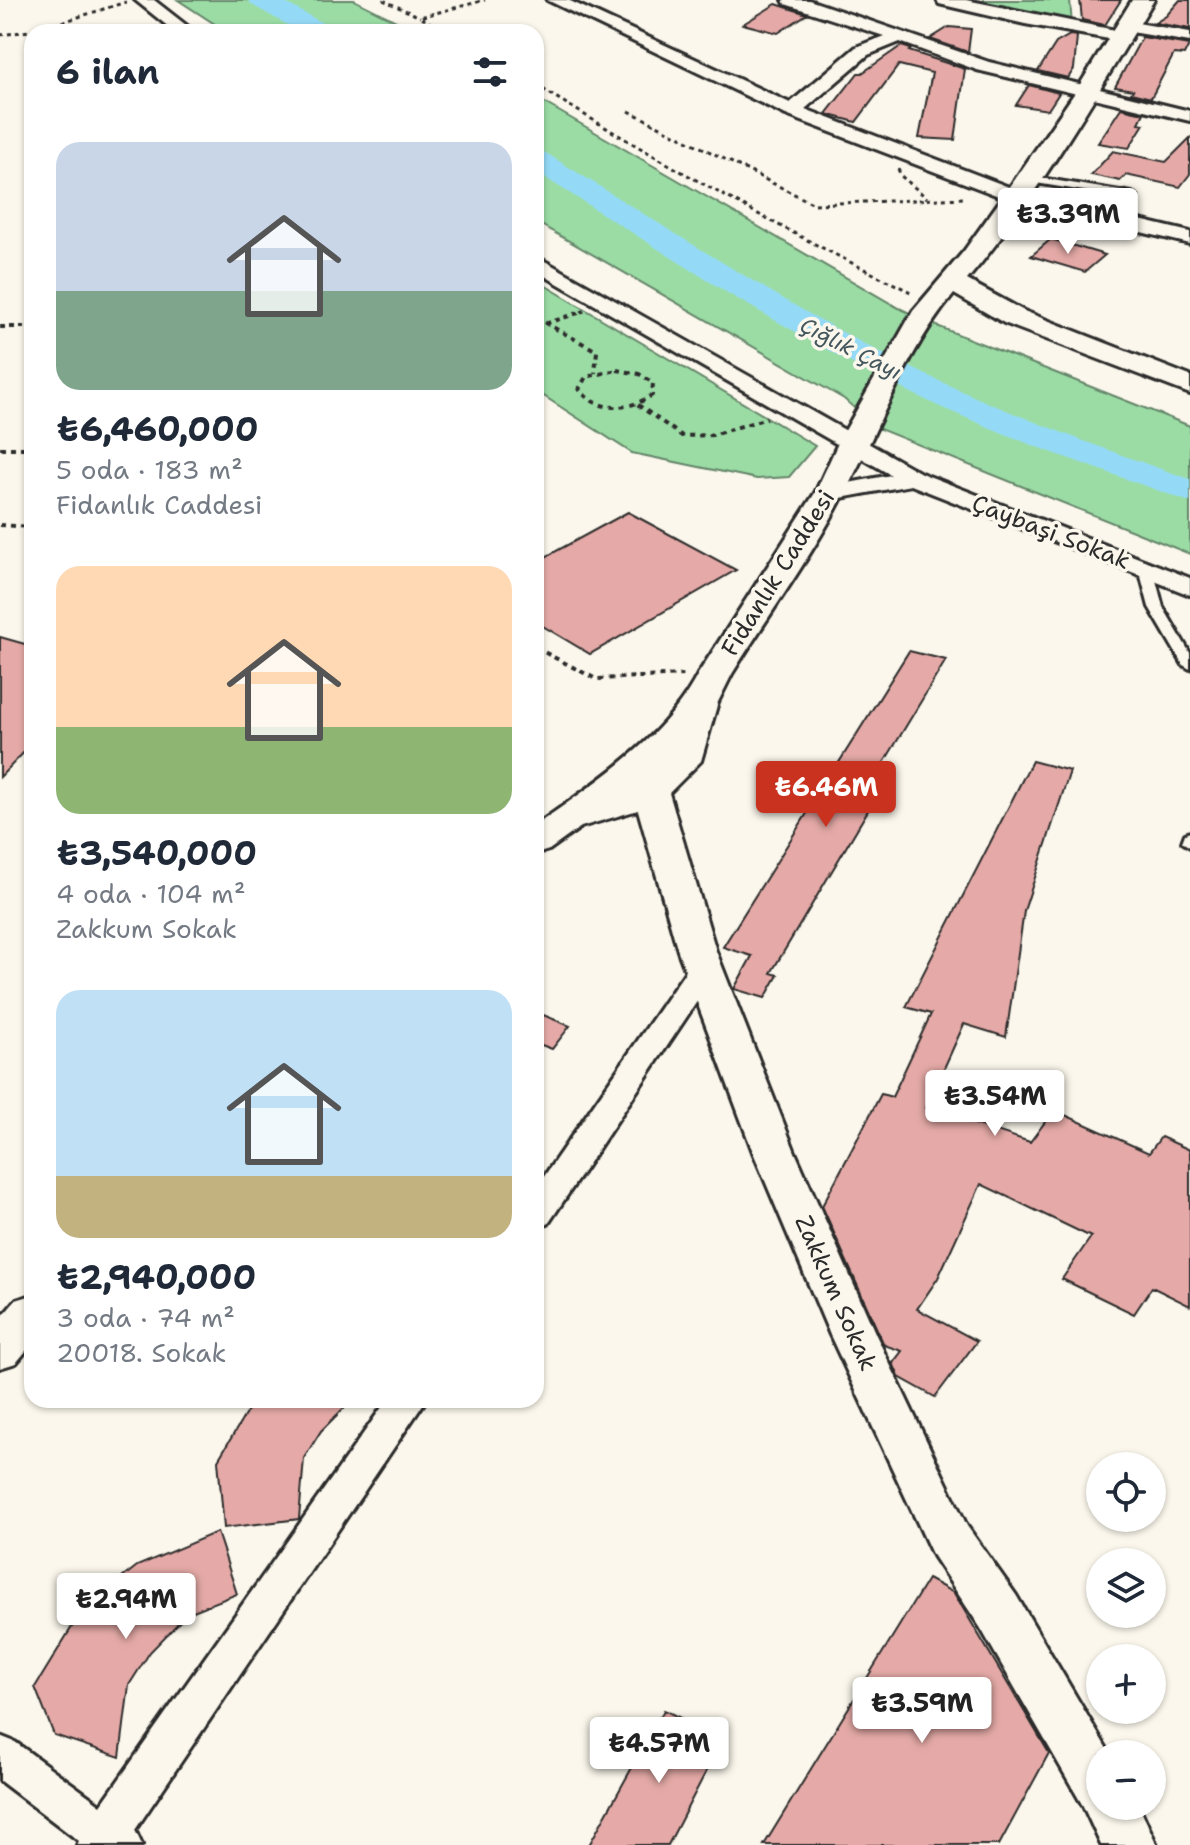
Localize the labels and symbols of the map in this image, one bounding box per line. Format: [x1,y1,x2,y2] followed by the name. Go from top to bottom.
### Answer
[1003,188,1133,256] pin: ₺3.39M
[795,310,907,386] water label: Çığlık Çayı
[714,484,842,662] street label: Fidanlık Caddesi
[967,487,1135,577] street label: Çaybaşi Sokak
[761,761,891,829] pin: ₺6.46M
[930,1070,1060,1138] pin: ₺3.54M
[787,1210,885,1376] street label: Zakkum Sokak
[61,1573,191,1641] pin: ₺2.94M
[857,1677,987,1745] pin: ₺3.59M
[594,1717,724,1785] pin: ₺4.57M

